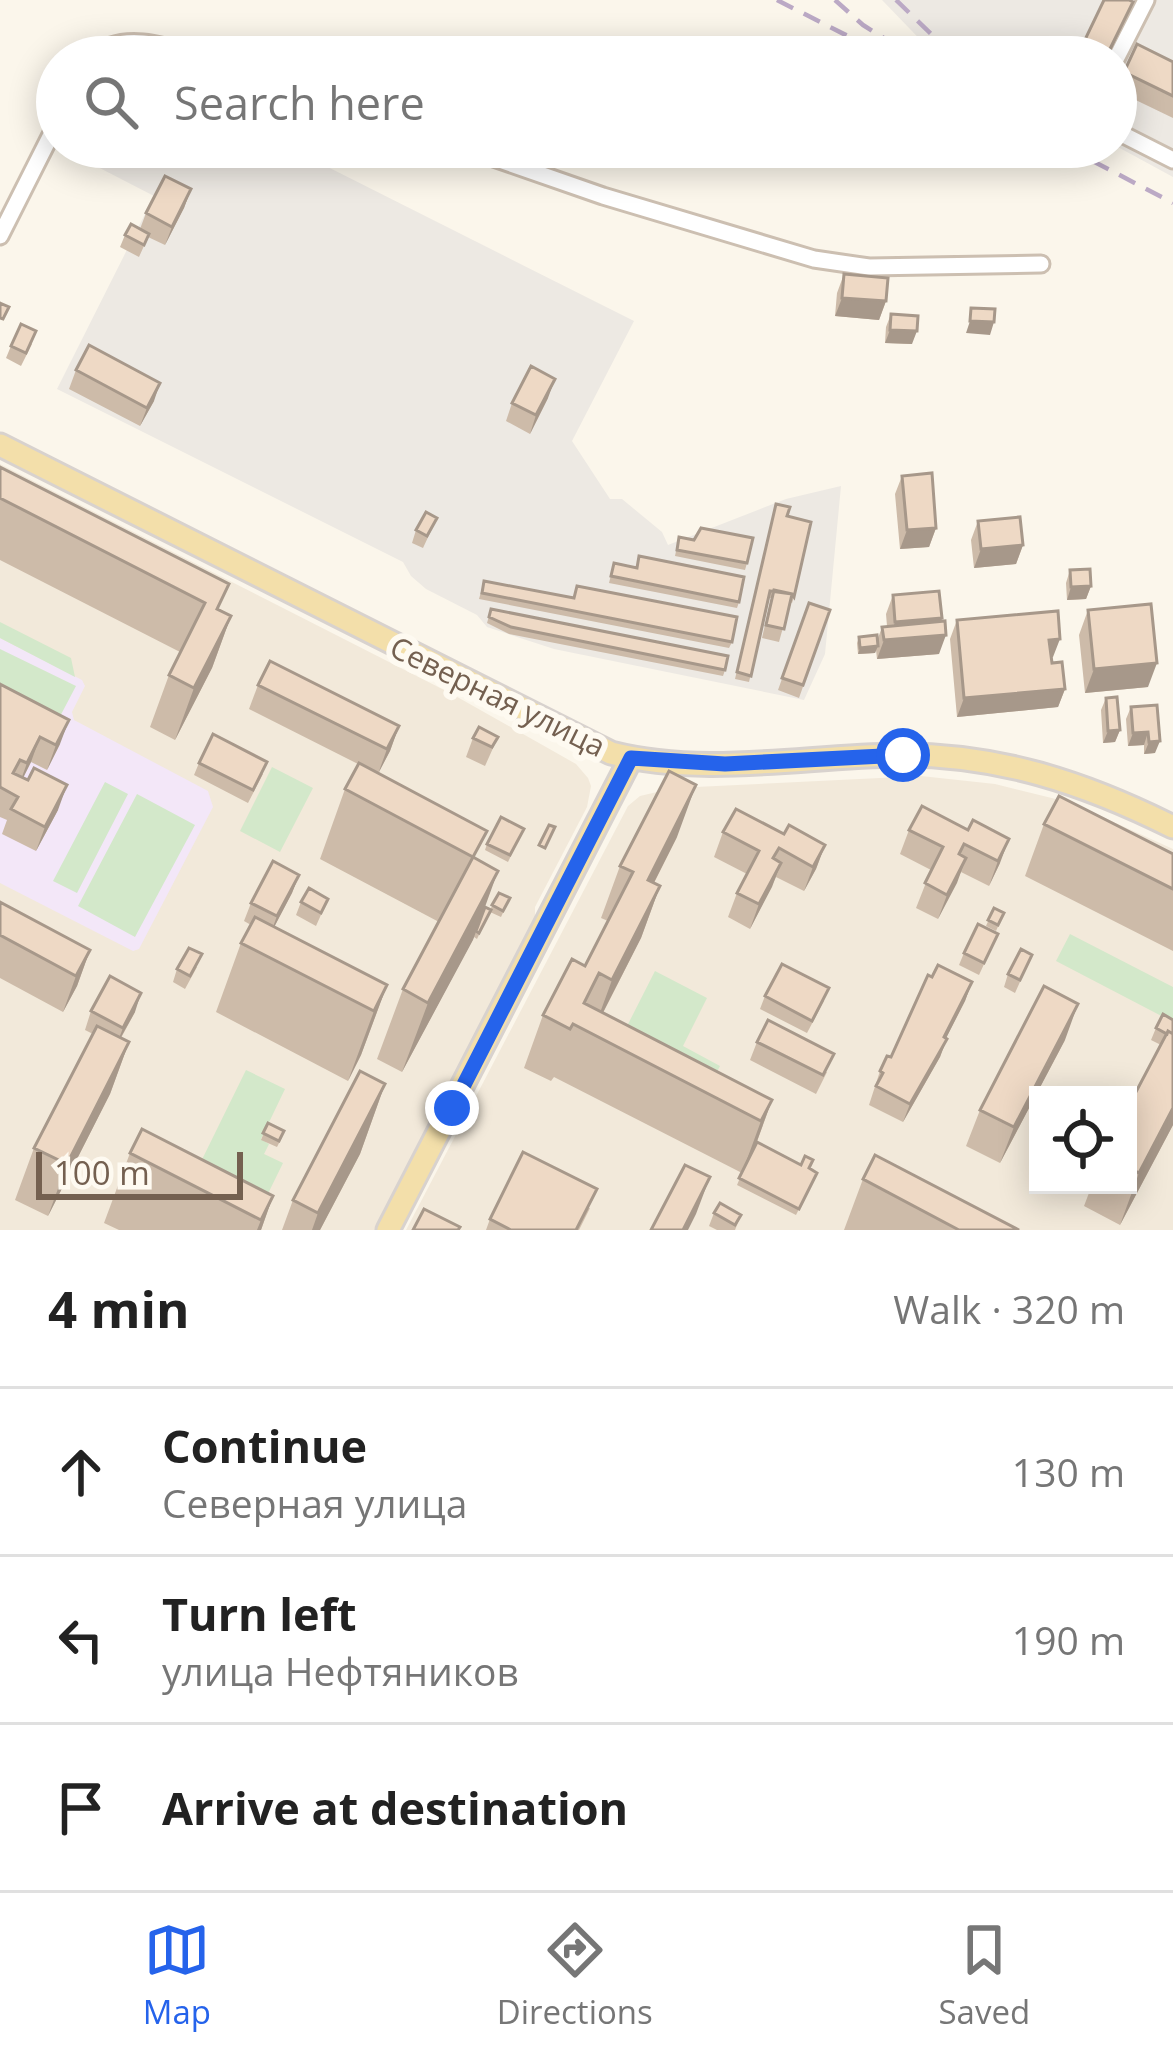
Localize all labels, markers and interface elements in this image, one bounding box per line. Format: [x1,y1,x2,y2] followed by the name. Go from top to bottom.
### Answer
[36,36,1137,168] search box
[78,69,144,135] icon: search
[174,72,425,133] text: Search here
[383,626,613,766] street label: Северная улица
[876,728,930,782] route start
[425,1081,479,1135] route end
[1029,1086,1137,1194] map controls
[1029,1086,1137,1194] button: locate
[36,1146,243,1199] scale bar
[54,1150,150,1195] text: 100 m
[48,1273,190,1343] text: 4 min
[893,1282,1125,1335] text: Walk · 320 m
[162,1415,367,1476] text: Continue
[48,1439,114,1505] icon: ahead
[1012,1445,1125,1498] text: 130 m
[162,1476,467,1529] text: Северная улица
[162,1583,357,1644] text: Turn left
[48,1607,114,1673] icon: left
[1012,1613,1125,1666] text: 190 m
[162,1644,519,1697] text: улица Нефтяников
[48,1775,114,1841] icon: arrive
[162,1777,628,1838] text: Arrive at destination
[143,1917,211,2034] tab: Map
[497,1917,653,2034] tab: Directions
[938,1917,1030,2034] tab: Saved

